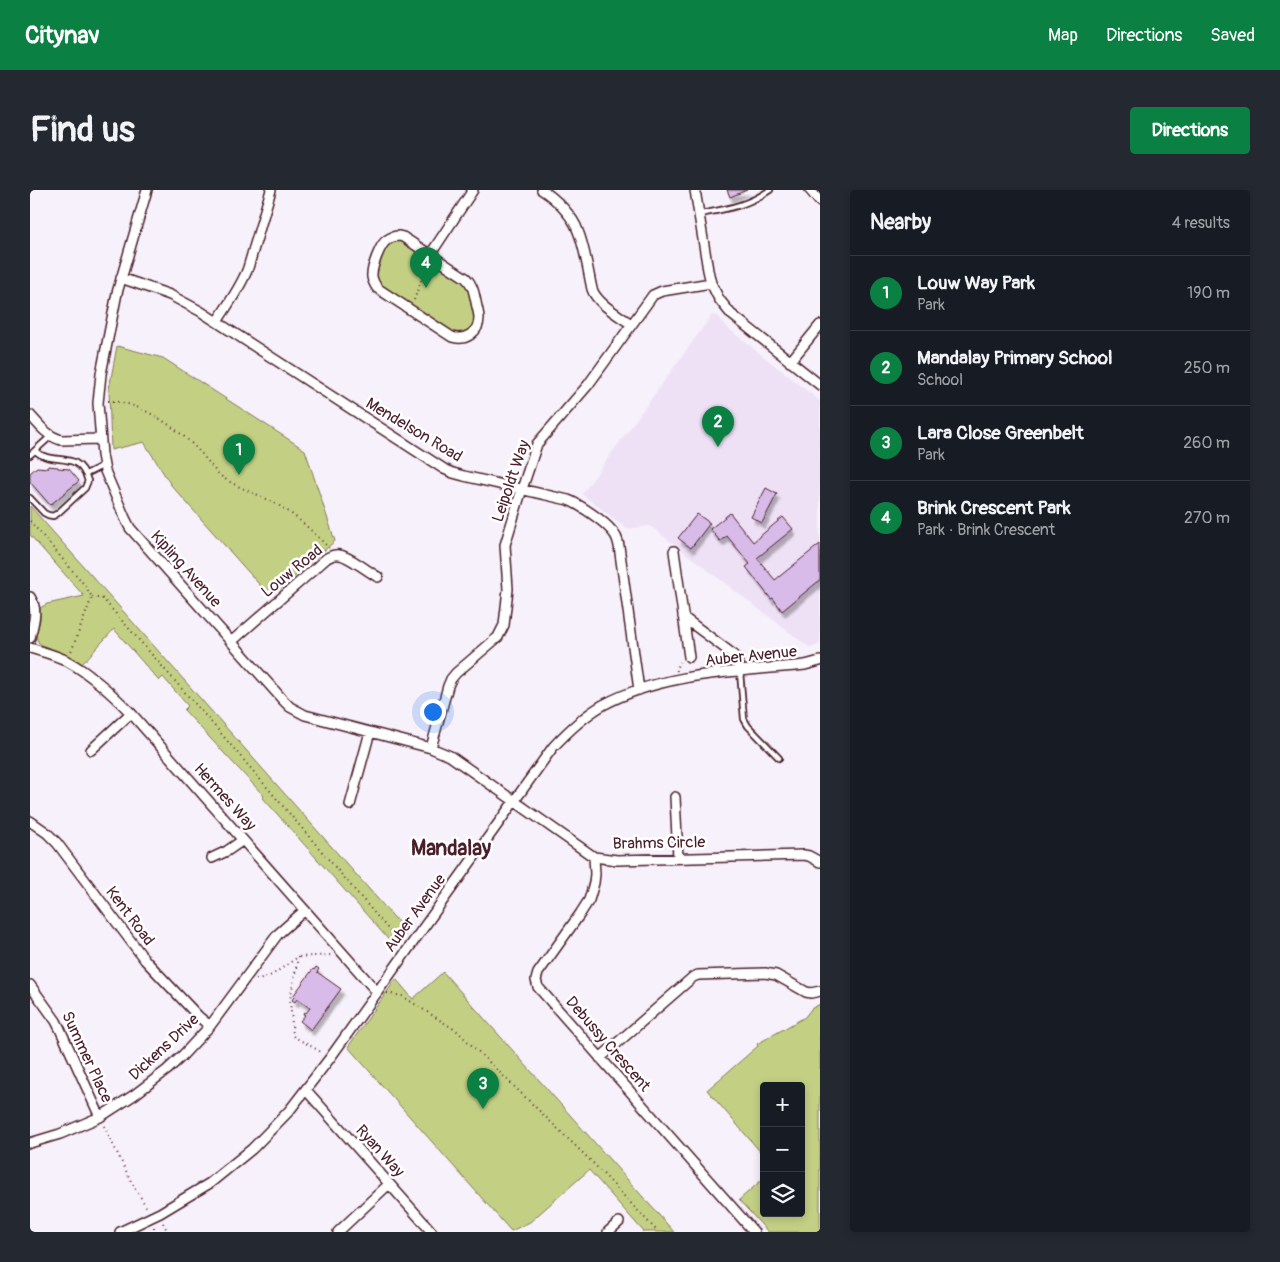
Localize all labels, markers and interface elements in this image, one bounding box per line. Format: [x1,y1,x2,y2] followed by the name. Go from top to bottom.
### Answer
[25,21,100,50] text: Citynav
[1048,24,1078,47] text: Map
[1106,24,1182,47] text: Directions
[1210,24,1255,47] text: Saved
[1130,107,1250,154] button: Directions
[30,108,135,152] text: Find us
[870,209,931,236] text: Nearby
[1172,213,1230,233] text: 4 results
[410,247,442,288] pin: 4
[917,271,1035,295] text: Louw Way Park
[883,283,889,303] text: 1
[1187,283,1230,303] text: 190 m
[917,295,945,315] text: Park
[917,346,1113,370] text: Mandalay Primary School
[882,358,890,378] text: 2
[1184,358,1230,378] text: 250 m
[917,370,963,390] text: School
[362,393,466,467] street label: Mendelson Road
[702,406,734,447] pin: 2
[917,421,1084,445] text: Lara Close Greenbelt
[882,433,890,453] text: 3
[1183,433,1230,453] text: 260 m
[223,434,255,475] pin: 1
[488,437,534,525] street label: Leipoldt Way
[917,445,945,465] text: Park
[917,496,1071,520] text: Brink Crescent Park
[881,508,891,528] text: 4
[1184,508,1230,528] text: 270 m
[917,520,1055,540] text: Park · Brink Crescent
[146,527,226,612] street label: Kipling Avenue
[257,540,327,602] street label: Louw Road
[704,641,798,671] street label: Auber Avenue
[420,699,446,725] your location
[190,759,261,835] street label: Hermes Way
[613,832,706,854] street label: Brahms Circle
[411,835,491,862] district label: Mandalay
[380,870,450,956] street label: Auber Avenue
[101,882,159,950] street label: Kent Road
[561,992,655,1096] street label: Debussy Crescent
[57,1008,117,1106] street label: Summer Place
[125,1009,203,1085] street label: Dickens Drive
[467,1068,499,1109] pin: 3
[760,1082,805,1217] map controls
[760,1082,805,1127] button: +
[351,1121,409,1181] street label: Ryan Way
[760,1127,805,1172] button: −
[760,1172,805,1217] button: layers

